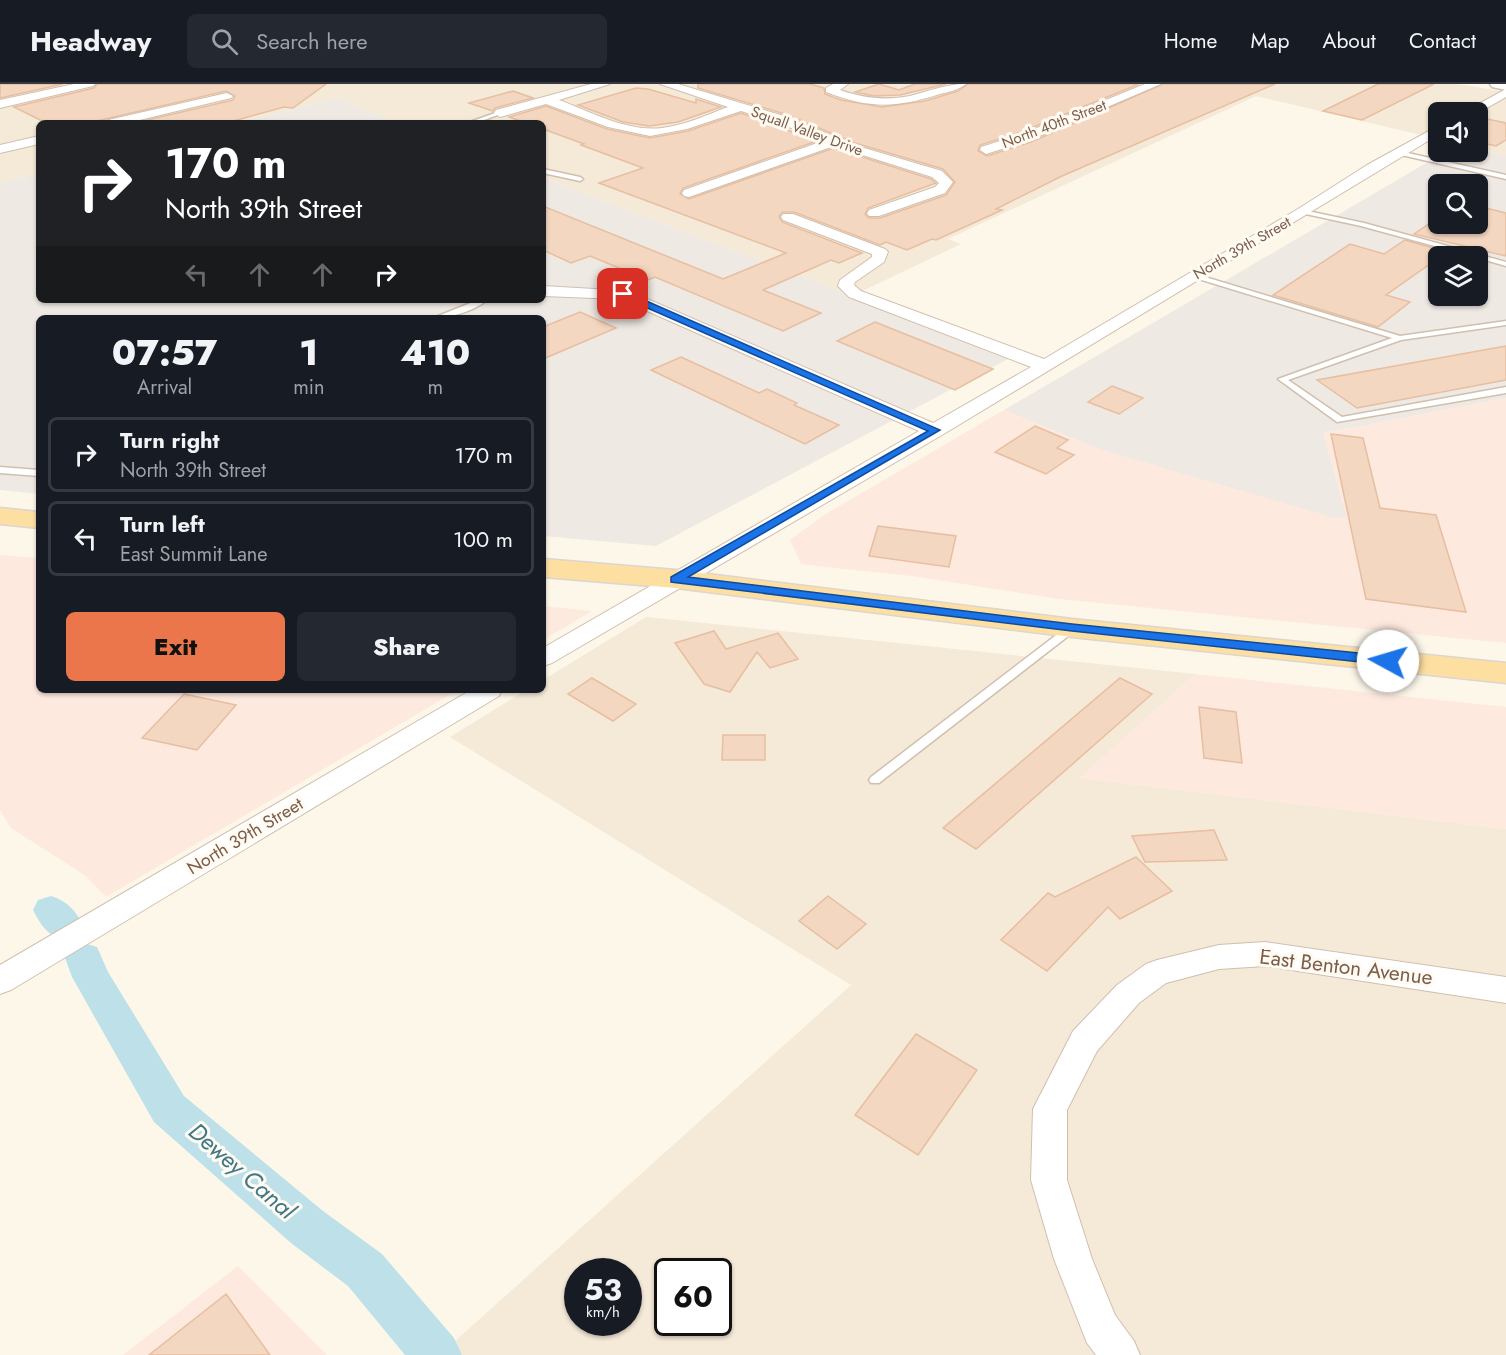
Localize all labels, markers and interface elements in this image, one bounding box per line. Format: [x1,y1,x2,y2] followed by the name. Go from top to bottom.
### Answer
[187,14,607,68] search box
[30,21,151,62] text: Headway
[208,25,241,58] icon: search
[256,25,368,57] text: Search here
[1164,26,1217,56] text: Home
[1250,26,1290,56] text: Map
[1323,26,1376,56] text: About
[1409,26,1476,56] text: Contact
[998,94,1110,154] street label: North 40th Street
[748,101,866,162] street label: Squall Valley Drive
[1428,102,1488,306] map controls
[1428,102,1488,162] button: sound
[165,133,287,194] text: 170 m
[66,144,144,222] icon: right
[1428,174,1488,234] button: search
[165,189,362,228] text: North 39th Street
[1189,211,1295,285] street label: North 39th Street
[1428,246,1488,306] button: layers
[180,258,213,291] icon: left
[243,258,276,291] icon: ahead
[306,258,339,291] icon: ahead
[369,258,402,291] icon: right
[597,268,648,319] pin
[606,277,639,310] icon: arrive
[112,326,217,378] text: 07:57
[299,326,318,378] text: 1
[400,326,470,378] text: 410
[137,373,192,402] text: Arrival
[293,373,325,402] text: min
[427,373,443,402] text: m
[120,424,220,456] text: Turn right
[69,438,102,471] icon: right
[455,439,513,471] text: 170 m
[120,456,266,485] text: North 39th Street
[120,508,205,540] text: Turn left
[69,522,102,555] icon: left
[453,523,513,555] text: 100 m
[120,540,268,569] text: East Summit Lane
[66,612,285,681] button: Exit
[297,612,516,681] button: Share
[1356,629,1420,693] position arrow
[182,791,309,881] street label: North 39th Street
[1258,941,1434,993] street label: East Benton Avenue
[181,1114,305,1228] water label: Dewey Canal
[654,1258,732,1336] speed limit sign: 60
[584,1268,622,1311] text: 53
[586,1301,620,1323] text: km/h

